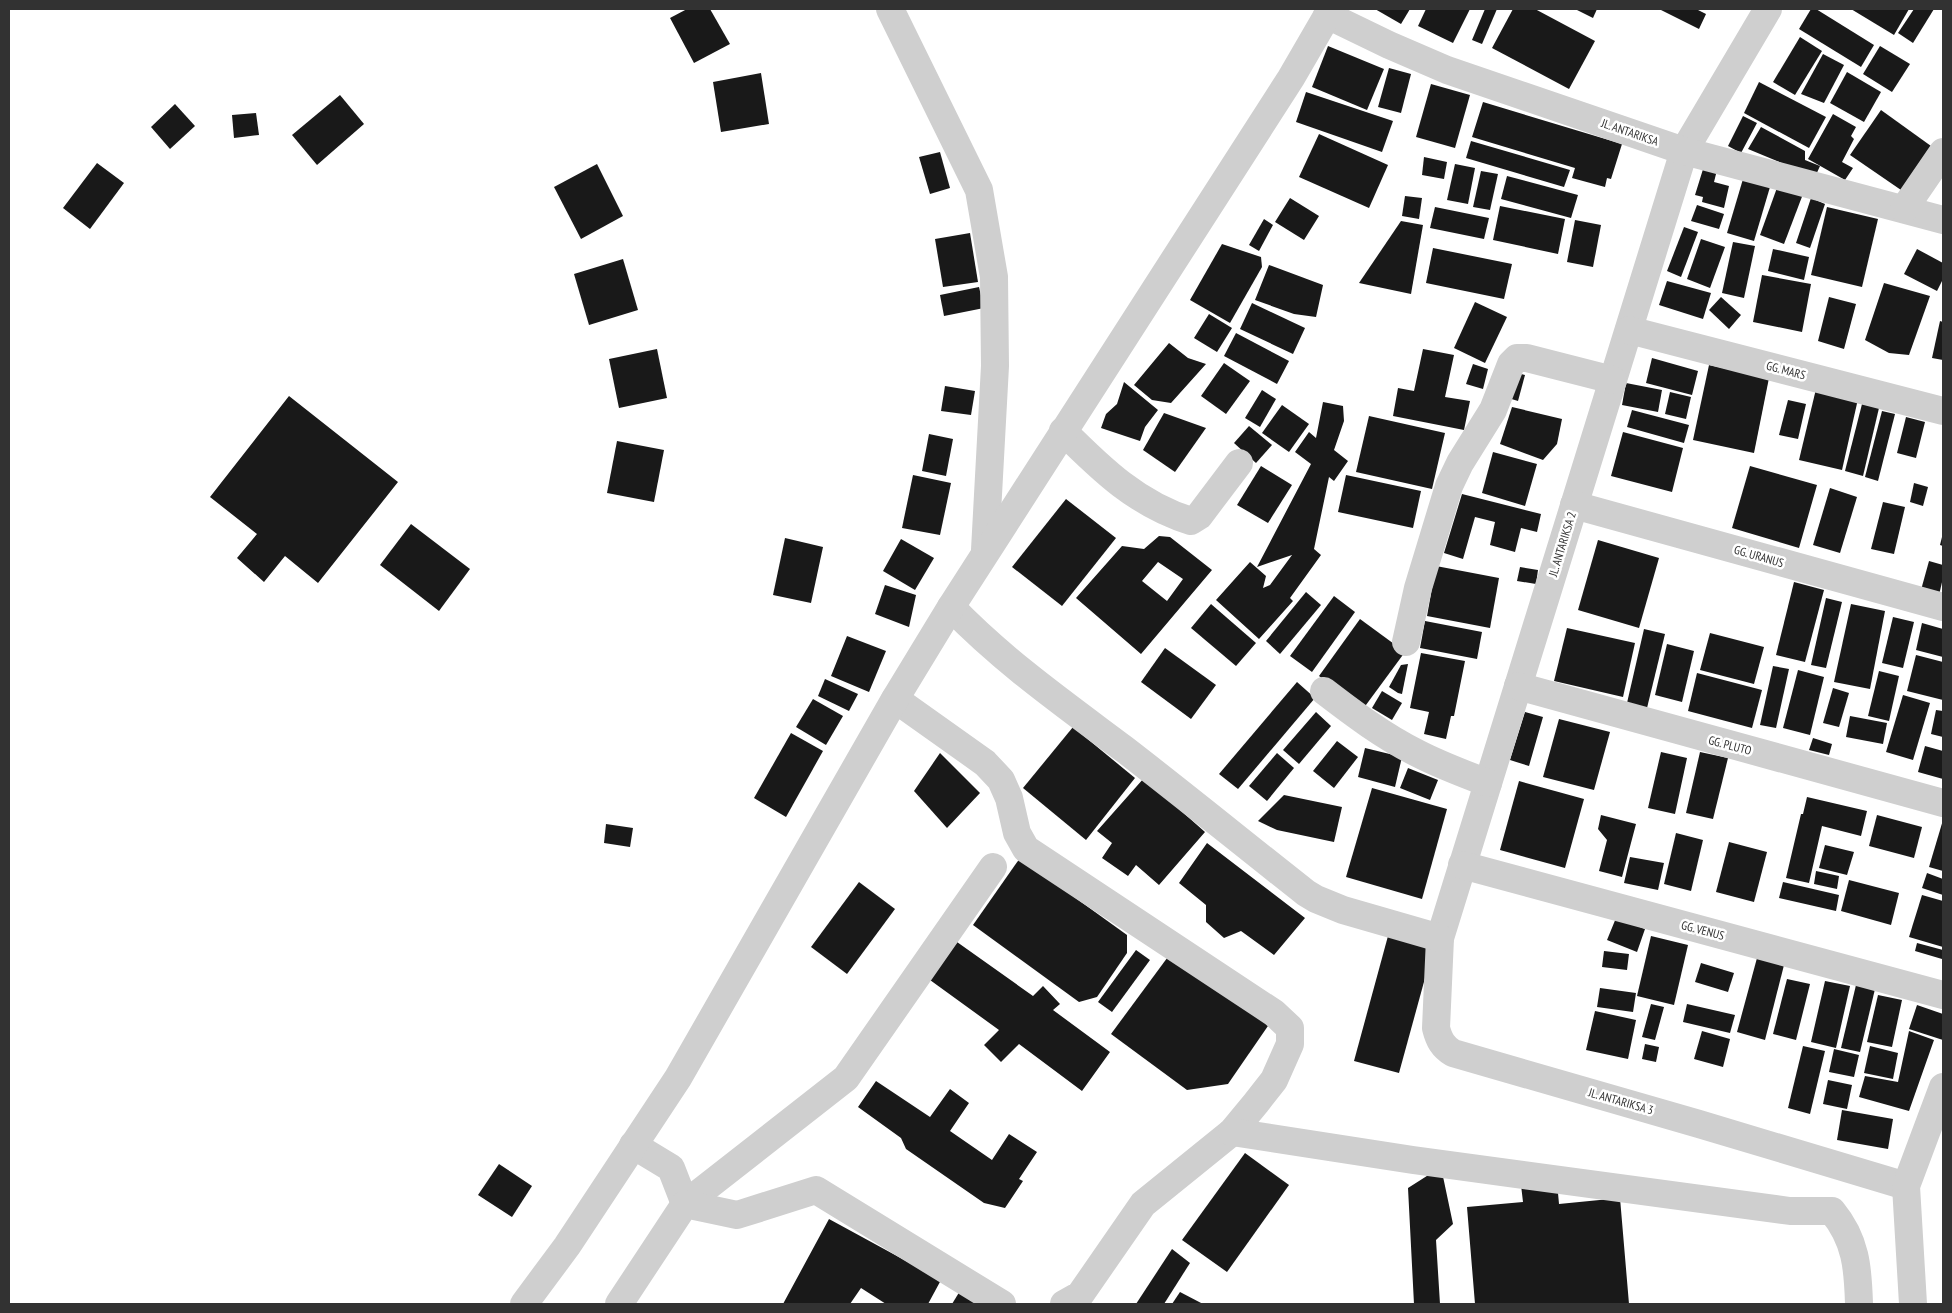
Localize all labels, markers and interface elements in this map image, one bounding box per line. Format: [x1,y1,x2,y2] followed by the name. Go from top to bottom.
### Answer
[1599,115,1661,149] street label: JL. ANTARIKSA
[1765,358,1807,382] street label: GG. MARS
[1545,510,1579,579] street label: JL. ANTARIKSA 2
[1732,542,1786,570] street label: GG. URANUS
[1707,732,1754,758] street label: GG. PLUTO
[1680,917,1726,943] street label: GG. VENUS
[1586,1084,1655,1117] street label: JL. ANTARIKSA 3

